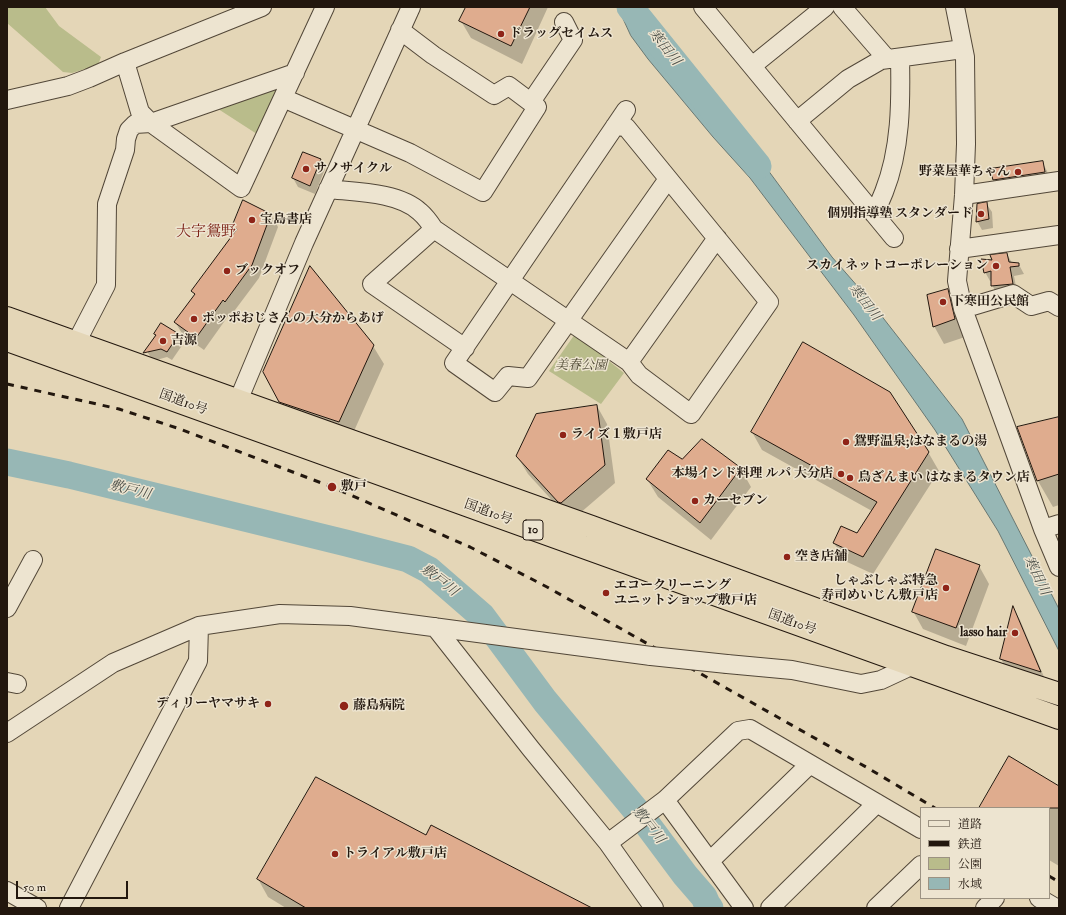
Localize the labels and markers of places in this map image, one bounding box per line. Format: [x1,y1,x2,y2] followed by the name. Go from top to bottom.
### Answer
[509,26,613,42] place label: ドラッグセイムス
[496,29,506,39] marker: ドラッグセイムス
[314,161,392,177] place label: サノサイクル
[301,164,311,174] marker: サノサイクル
[919,164,1010,180] place label: 野菜屋華ちゃん
[1013,167,1023,177] marker: 野菜屋華ちゃん
[827,206,973,222] place label: 個別指導塾 スタンダード
[976,209,986,219] marker: 個別指導塾 スタンダード
[260,212,312,228] place label: 宝島書店
[247,215,257,225] marker: 宝島書店
[806,258,988,274] place label: スカイネットコーポレーション
[991,261,1001,271] marker: スカイネットコーポレーション
[235,263,300,279] place label: ブックオフ
[222,266,232,276] marker: ブックオフ
[951,294,1029,310] place label: 下寒田公民館
[938,297,948,307] marker: 下寒田公民館
[202,311,384,327] place label: ポッポおじさんの大分からあげ
[189,314,199,324] marker: ポッポおじさんの大分からあげ
[171,333,197,349] place label: 吉源
[158,336,168,346] marker: 吉源
[571,427,662,443] place label: ライズ１敷戸店
[558,430,568,440] marker: ライズ１敷戸店
[854,434,987,450] place label: 鴛野温泉;はなまるの湯
[841,437,851,447] marker: 鴛野温泉;はなまるの湯
[672,466,833,482] place label: 本場インド料理 ルパ 大分店
[836,469,846,479] marker: 本場インド料理 ルパ 大分店
[858,470,1030,486] place label: 鳥ざんまい はなまるタウン店
[845,473,855,483] marker: 鳥ざんまい はなまるタウン店
[341,479,367,495] place label: 敷戸
[326,481,338,493] marker: 敷戸
[703,493,768,509] place label: カーセブン
[690,496,700,506] marker: カーセブン
[795,549,847,565] place label: 空き店舗
[782,552,792,562] marker: 空き店舗
[821,573,938,604] place label: しゃぶしゃぶ特急 寿司めいじん敷戸店
[614,578,757,609] place label: エコークリーニング ユニットショップ敷戸店
[941,583,951,593] marker: しゃぶしゃぶ特急 寿司めいじん敷戸店
[601,588,611,598] marker: エコークリーニング ユニットショップ敷戸店
[960,625,1007,641] place label: lasso hair
[1010,628,1020,638] marker: lasso hair
[156,696,260,712] place label: ディリーヤマサキ
[353,698,405,714] place label: 藤島病院
[263,699,273,709] marker: ディリーヤマサキ
[338,700,350,712] marker: 藤島病院
[343,846,447,862] place label: トライアル敷戸店
[330,849,340,859] marker: トライアル敷戸店

